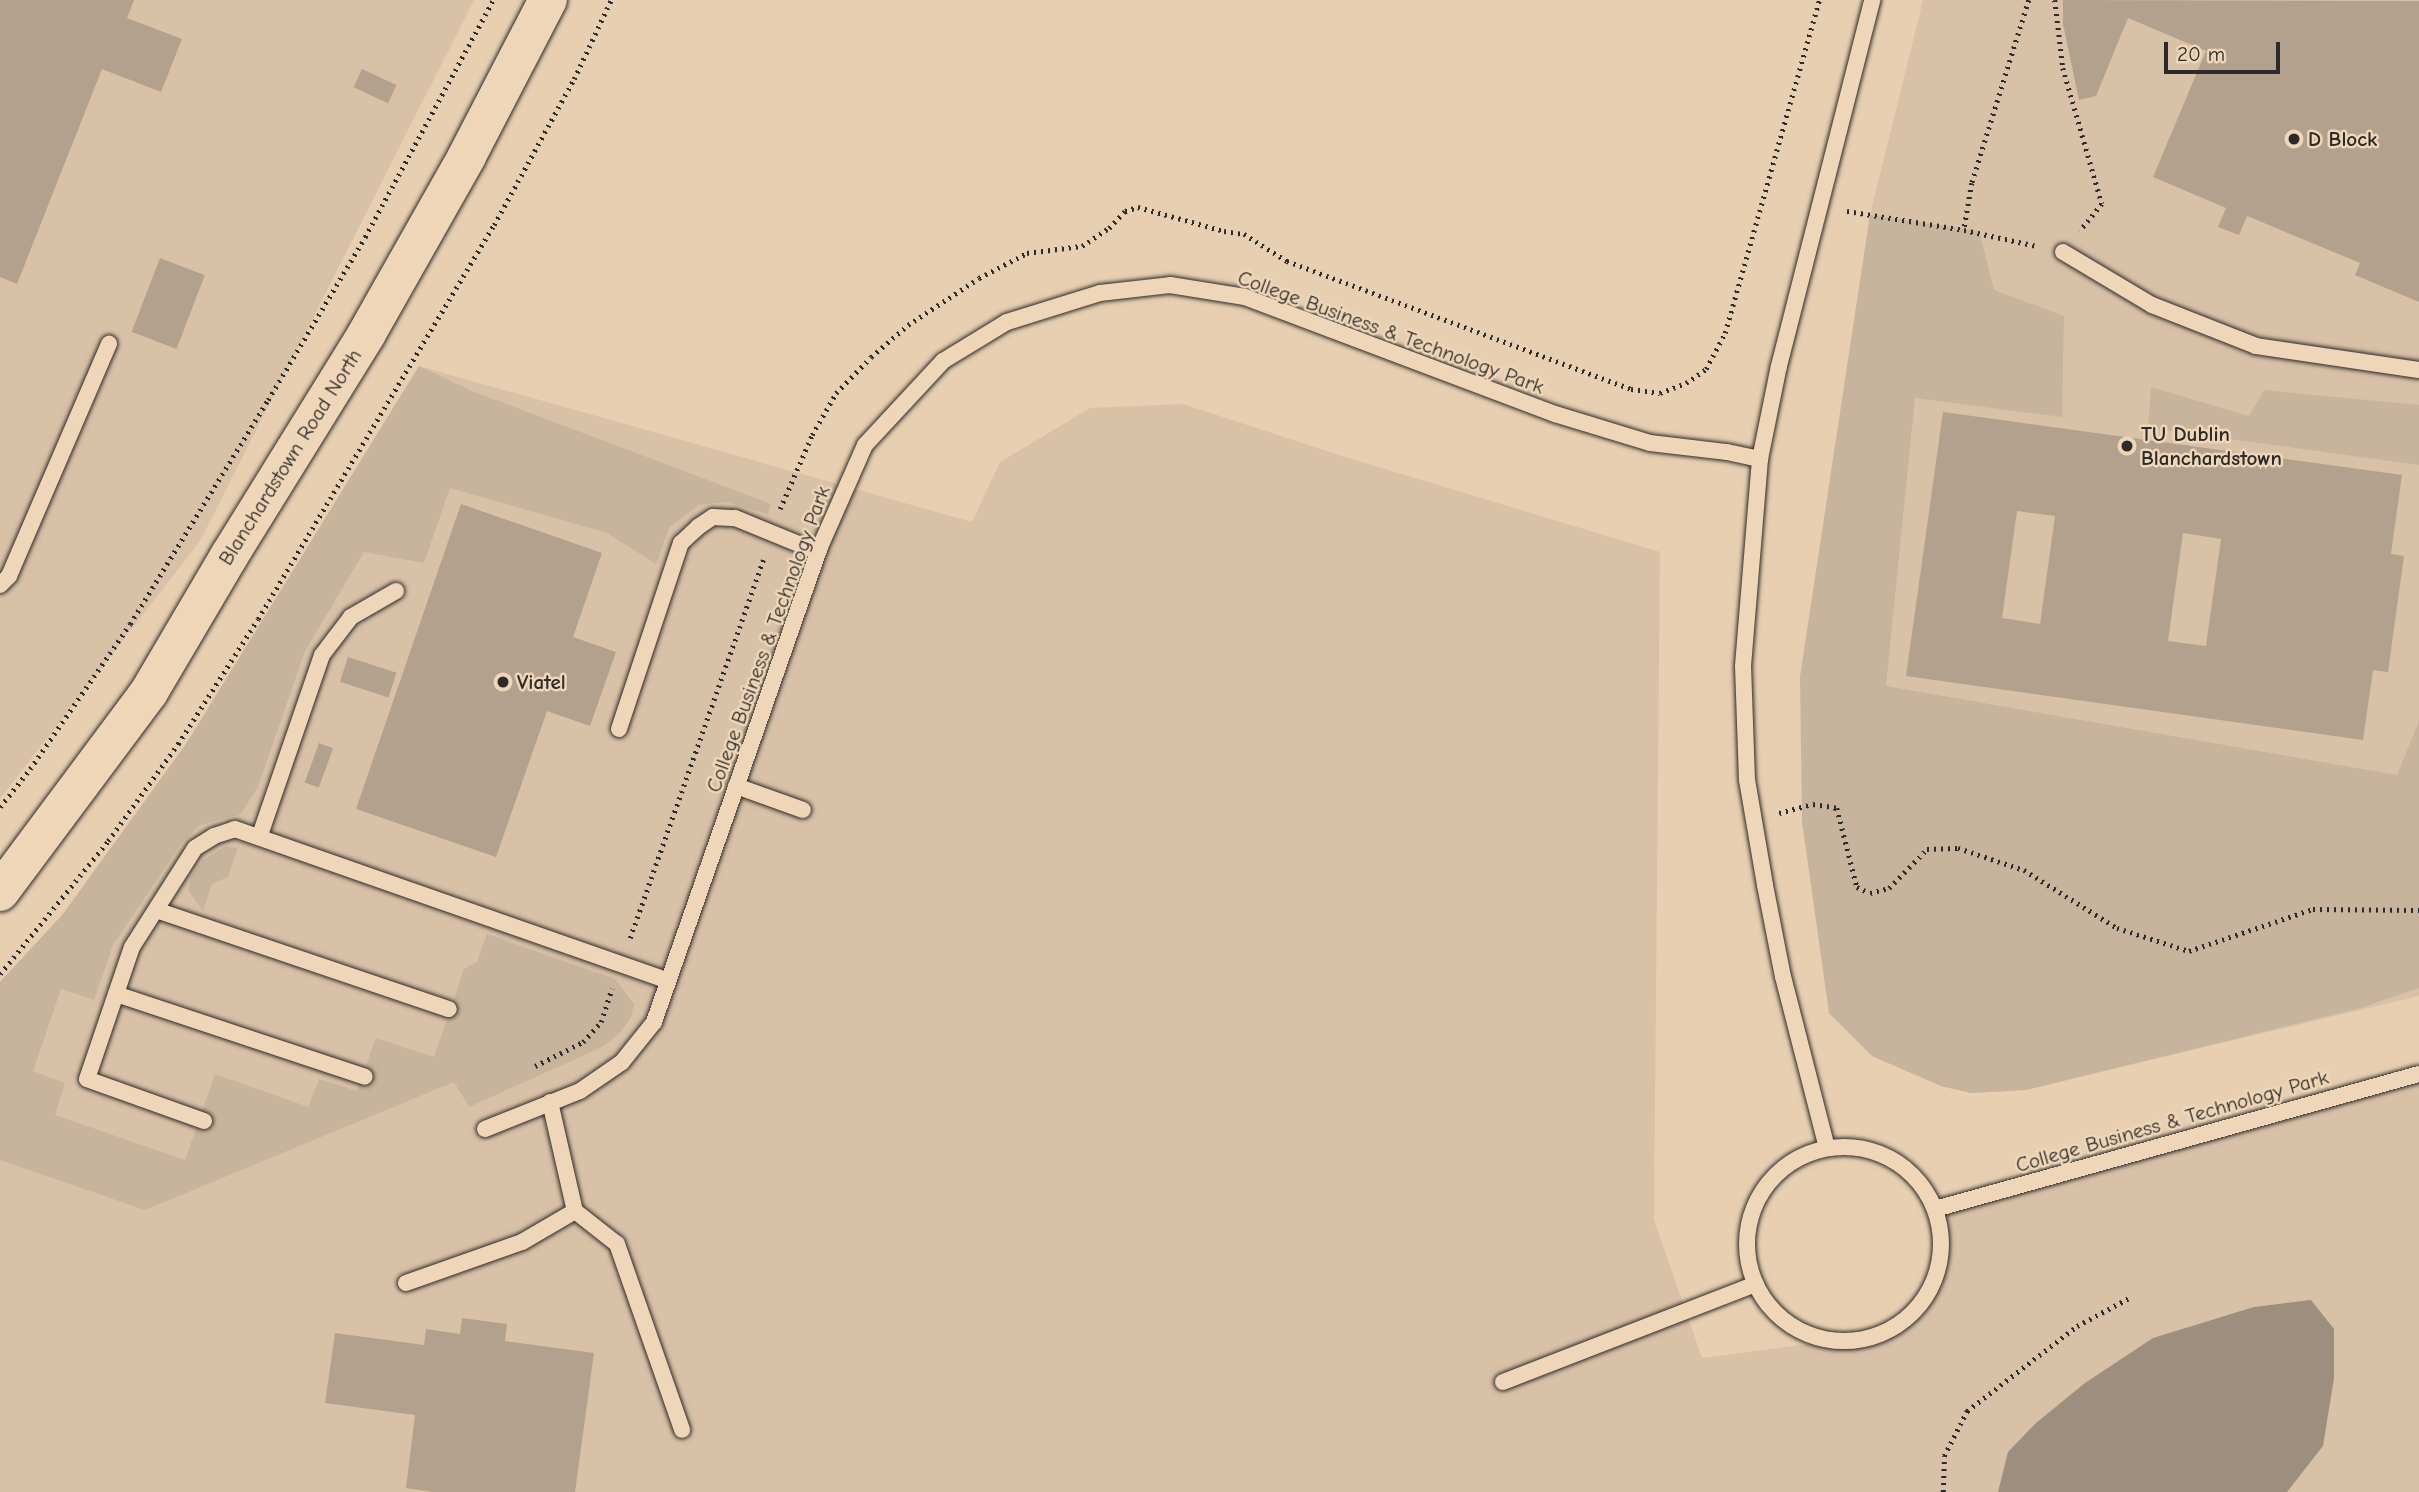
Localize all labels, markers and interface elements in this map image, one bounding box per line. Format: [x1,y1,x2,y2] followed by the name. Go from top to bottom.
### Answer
[2167,28,2282,72] scale bar
[2177,42,2225,66] text: 20 m
[2308,126,2377,152] place label: D Block
[2286,131,2302,147] marker: D Block
[1234,265,1548,399] street label: College Business & Technology Park
[213,344,367,570] street label: Blanchardstown Road North
[2141,421,2282,471] place label: TU Dublin Blanchardstown
[2119,438,2135,454] marker: TU Dublin Blanchardstown
[701,482,835,796] street label: College Business & Technology Park
[517,669,566,695] place label: Viatel
[495,674,511,690] marker: Viatel
[2013,1064,2331,1178] street label: College Business & Technology Park

